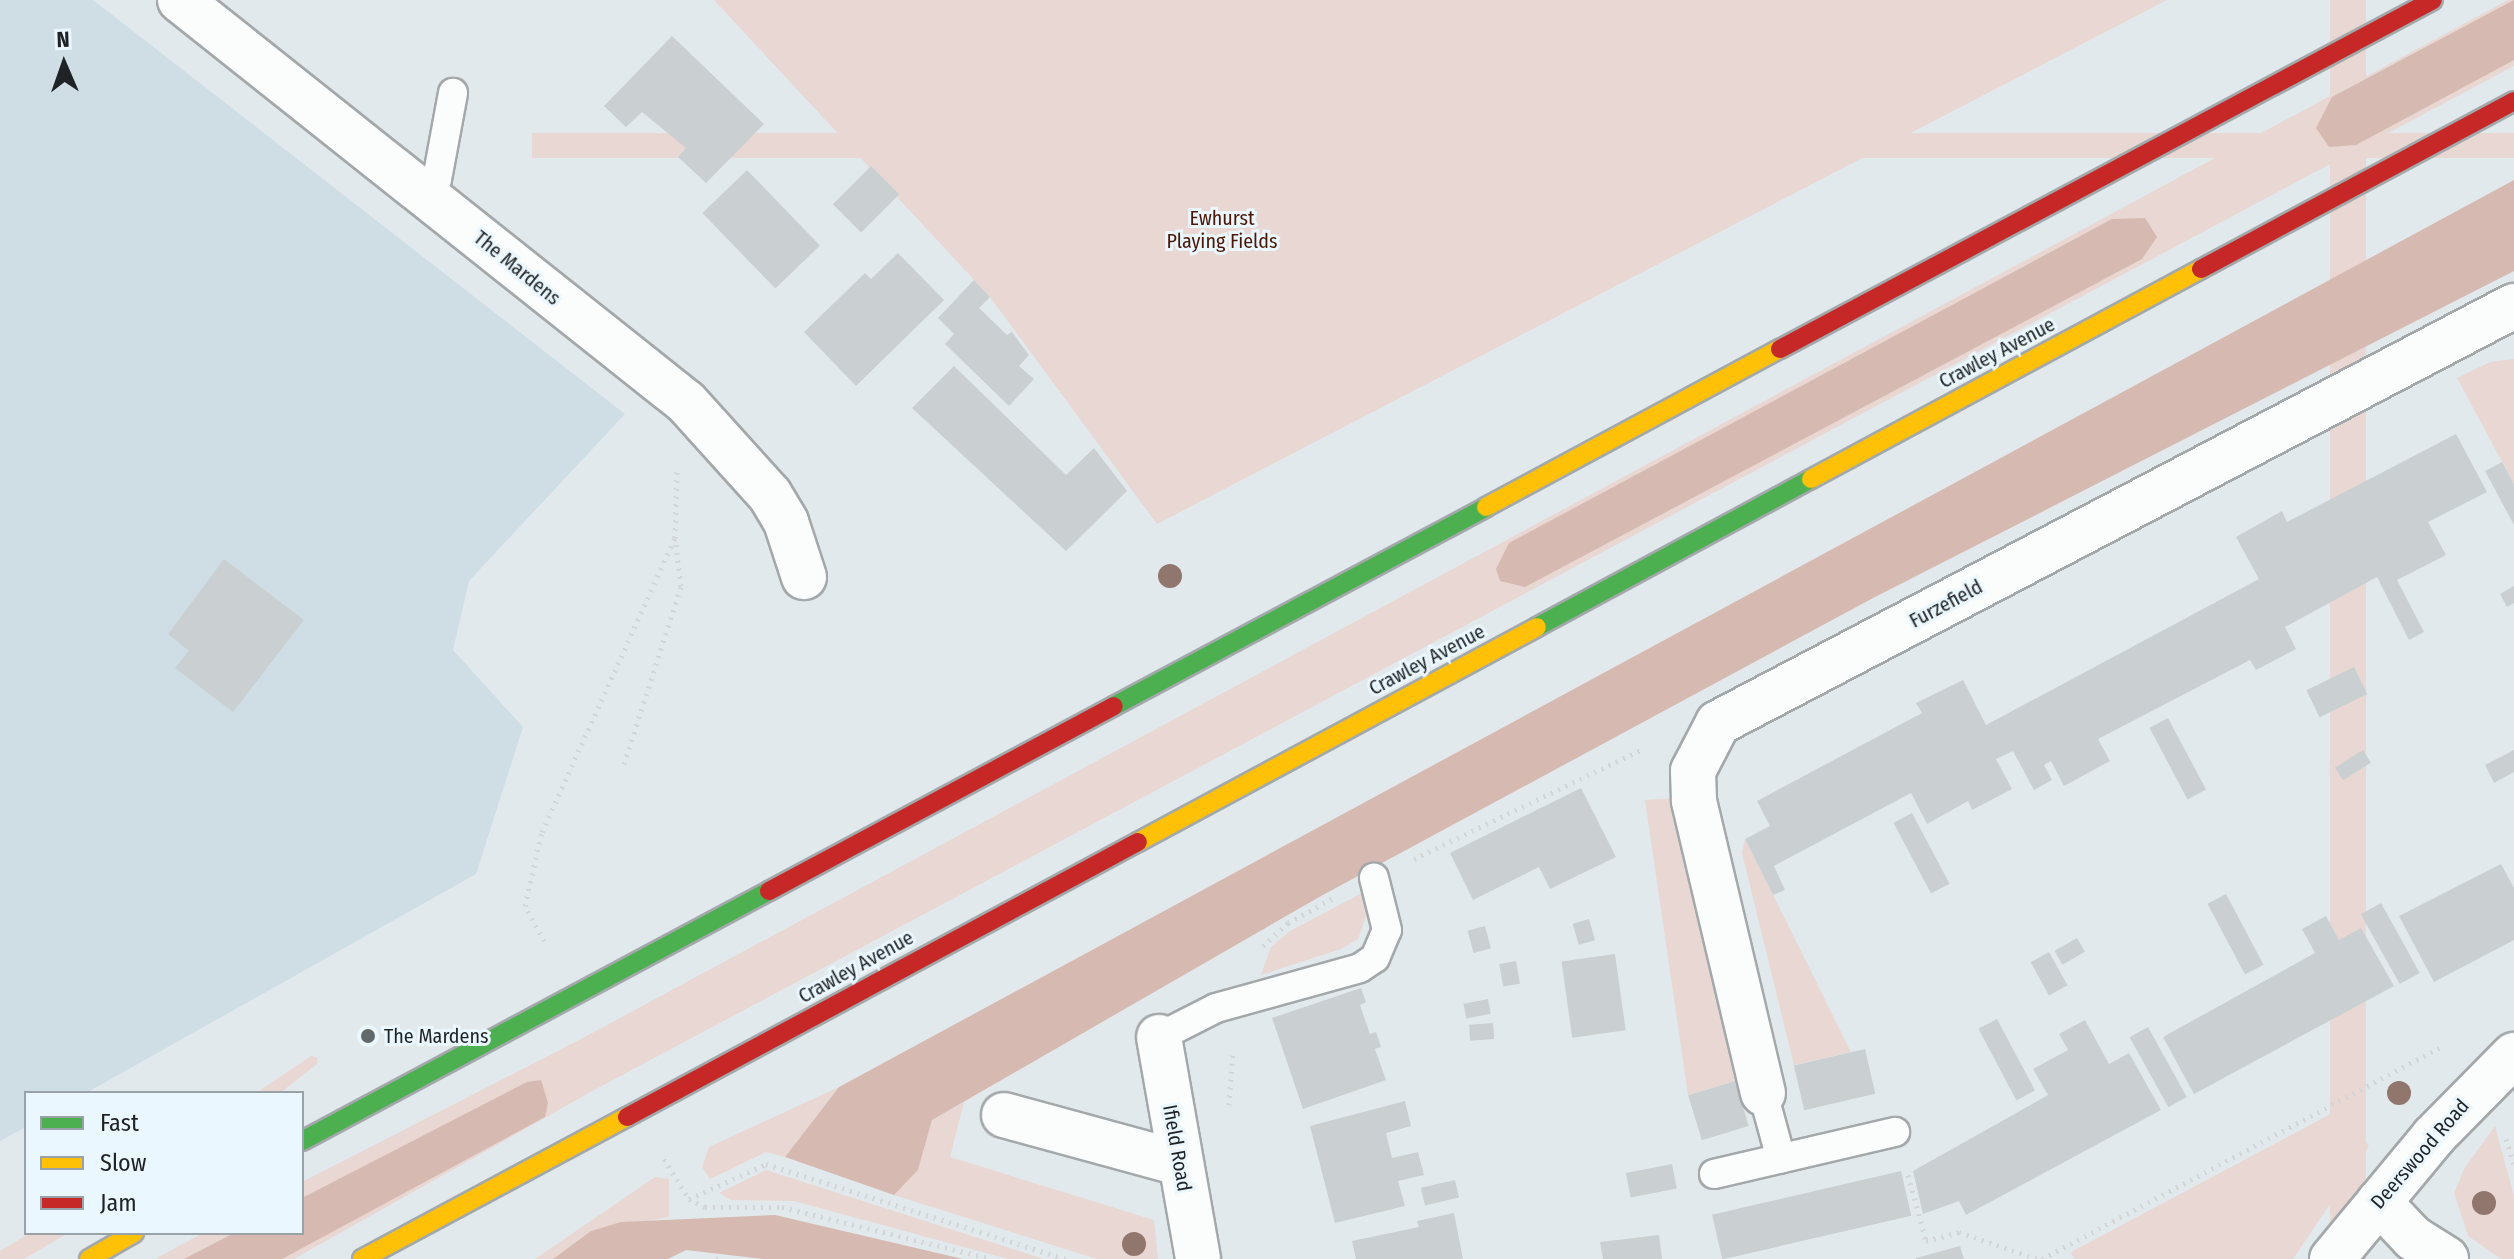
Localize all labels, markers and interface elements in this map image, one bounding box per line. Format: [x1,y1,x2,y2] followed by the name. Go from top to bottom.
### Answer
[24,24,104,104] north arrow
[56,26,70,53] text: N
[1166,207,1278,254] park label: Ewhurst Playing Fields
[469,226,565,310] street label: The Mardens
[1935,312,2059,394] street label: Crawley Avenue
[1905,575,1987,633] street label: Furzefield
[1365,619,1489,701] street label: Crawley Avenue
[794,926,918,1008] street label: Crawley Avenue
[384,1024,488,1048] place label: The Mardens
[359,1027,377,1045] marker: The Mardens
[24,1091,304,1235] legend
[2366,1094,2474,1214] street label: Deerswood Road
[1158,1103,1196,1193] street label: Ifield Road
[100,1109,139,1137] text: Fast
[100,1149,146,1177] text: Slow
[100,1189,137,1217] text: Jam

